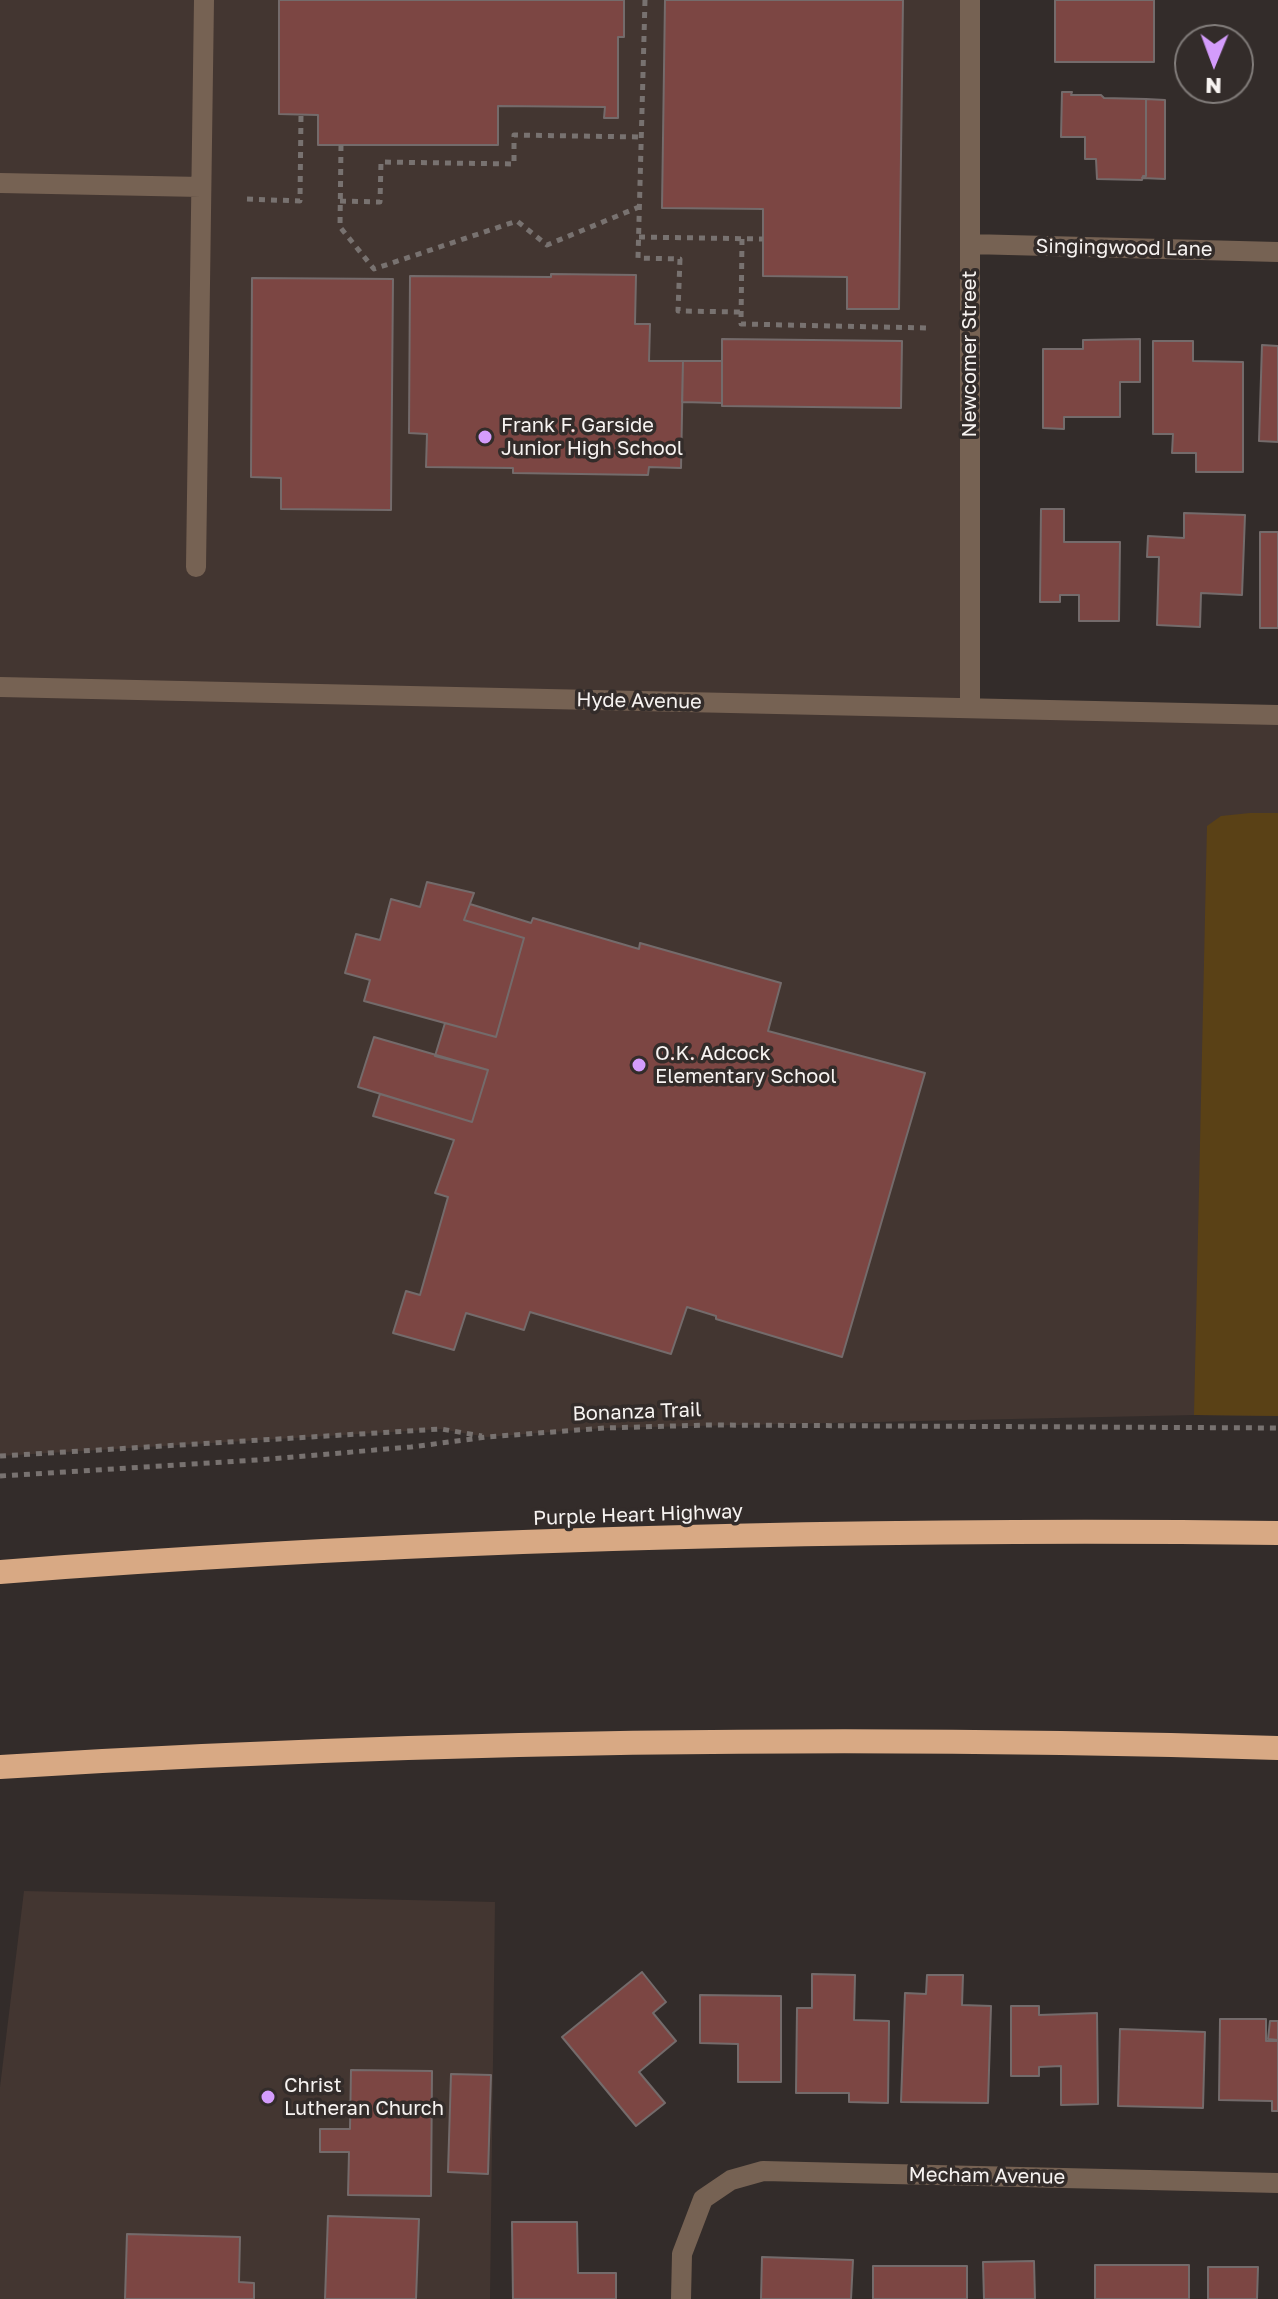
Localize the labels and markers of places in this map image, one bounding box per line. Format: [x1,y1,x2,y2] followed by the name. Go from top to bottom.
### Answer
[501,414,683,461] place label: Frank F. Garside Junior High School
[476,428,494,446] marker: Frank F. Garside Junior High School
[655,1042,837,1089] place label: O.K. Adcock Elementary School
[630,1056,648,1074] marker: O.K. Adcock Elementary School
[284,2074,444,2121] place label: Christ Lutheran Church
[259,2088,277,2106] marker: Christ Lutheran Church

